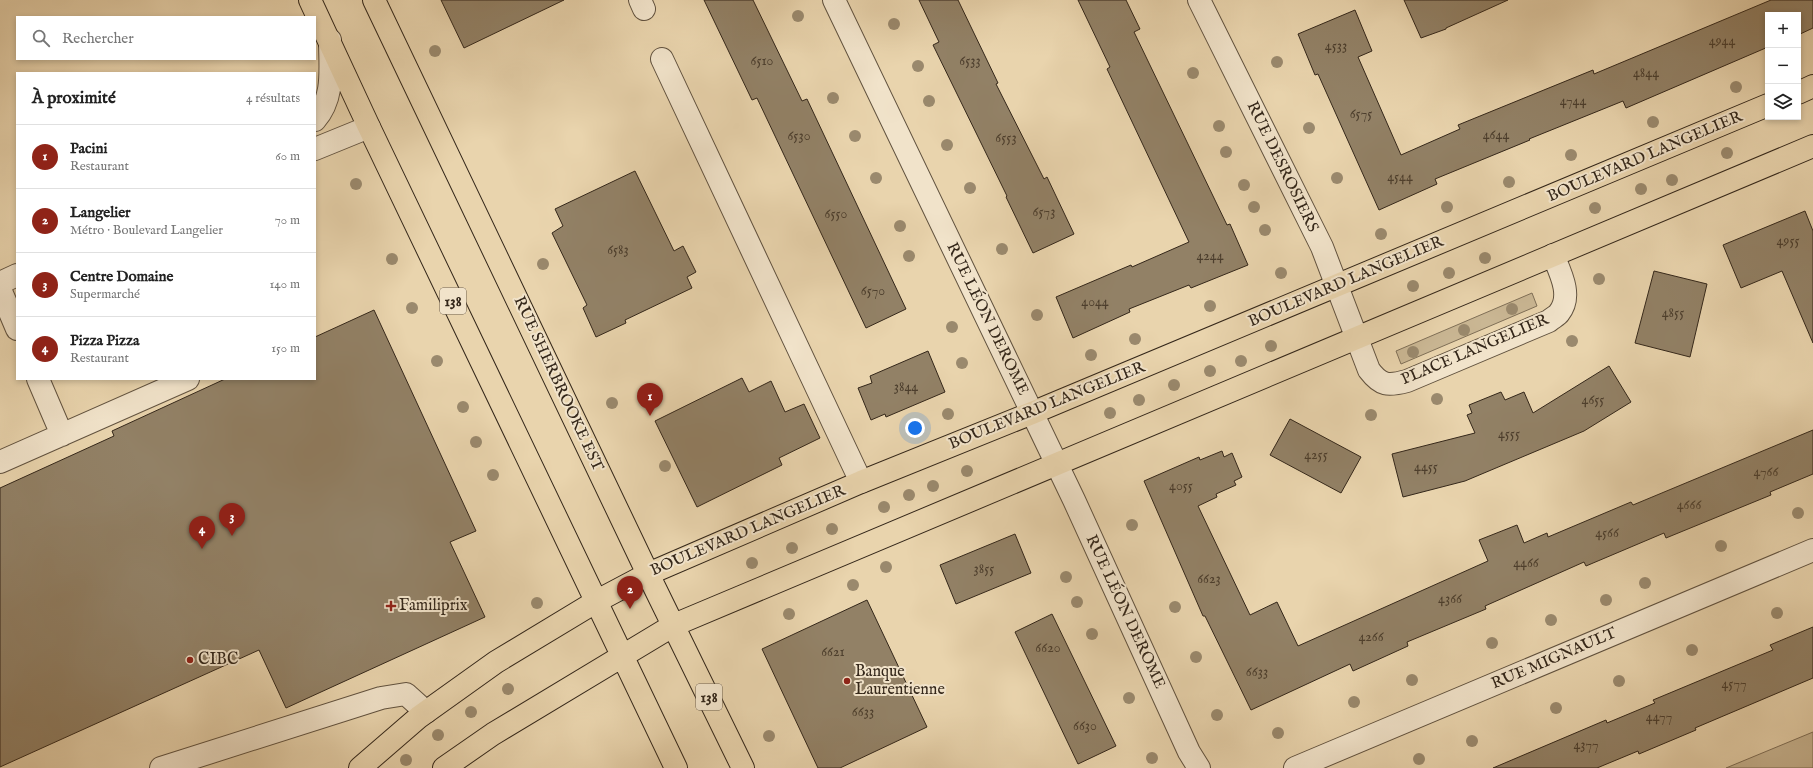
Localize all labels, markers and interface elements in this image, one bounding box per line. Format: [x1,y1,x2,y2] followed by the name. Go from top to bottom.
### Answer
[1765,12,1801,120] map controls
[1765,12,1801,48] button: +
[16,16,316,60] search box
[30,27,52,49] icon: search
[62,29,134,48] text: Rechercher
[1709,32,1735,50] house number: 4944
[1325,37,1347,55] house number: 4533
[1765,48,1801,84] button: −
[750,52,774,70] house number: 6510
[959,52,981,70] house number: 6533
[1633,64,1659,82] house number: 4844
[1765,84,1801,120] button: layers
[32,88,116,109] text: À proximité
[246,90,300,107] text: 4 résultats
[1560,92,1586,110] house number: 4744
[1242,98,1322,236] street label: RUE DESROSIERS
[1350,105,1372,123] house number: 6575
[1545,106,1746,207] street label: BOULEVARD LANGELIER
[1483,126,1509,144] house number: 4644
[787,127,811,145] house number: 6530
[995,129,1017,147] house number: 6553
[70,139,108,158] text: Pacini
[43,148,47,165] text: 1
[275,148,300,165] text: 60 m
[70,158,129,175] text: Restaurant
[1387,168,1413,186] house number: 4544
[70,203,131,222] text: Langelier
[1033,203,1055,221] house number: 6573
[825,205,848,223] house number: 6550
[42,212,48,229] text: 2
[275,212,300,229] text: 70 m
[70,222,223,239] text: Métro · Boulevard Langelier
[1246,231,1447,332] street label: BOULEVARD LANGELIER
[1776,232,1800,250] house number: 4955
[941,239,1034,399] street label: RUE LÉON DEROME
[607,241,629,259] house number: 6583
[1196,247,1224,265] house number: 4244
[70,267,173,286] text: Centre Domaine
[43,276,47,293] text: 3
[270,276,300,293] text: 140 m
[861,282,885,300] house number: 6570
[70,286,140,303] text: Supermarché
[440,288,466,314] road number: 138
[509,293,607,475] street label: RUE SHERBROOKE EST
[1081,293,1109,311] house number: 4044
[1662,304,1684,322] house number: 4855
[1398,310,1553,390] street label: PLACE LANGELIER
[70,331,139,350] text: Pizza Pizza
[42,340,48,357] text: 4
[271,340,300,357] text: 150 m
[70,350,129,367] text: Restaurant
[946,357,1149,455] street label: BOULEVARD LANGELIER
[894,378,918,396] house number: 3844
[637,383,663,416] pin: 1
[1582,391,1604,409] house number: 4655
[905,418,925,438] your location
[1498,425,1520,443] house number: 4555
[1304,446,1328,464] house number: 4255
[1414,458,1438,476] house number: 4455
[1754,463,1779,481] house number: 4766
[1169,477,1193,495] house number: 4055
[648,480,849,581] street label: BOULEVARD LANGELIER
[1677,496,1702,514] house number: 4666
[219,503,245,536] pin: 3
[189,516,215,549] pin: 4
[1595,524,1620,542] house number: 4566
[1081,531,1171,692] street label: RUE LÉON DEROME
[1513,554,1540,572] house number: 4466
[974,560,994,578] house number: 3855
[1197,570,1221,588] house number: 6623
[617,576,643,609] pin: 2
[1438,590,1463,608] house number: 4366
[399,596,468,616] place label: Familiprix
[386,601,396,611] marker: Familiprix
[1489,624,1620,694] street label: RUE MIGNAULT
[1358,628,1385,646] house number: 4266
[1035,639,1061,657] house number: 6620
[821,643,845,661] house number: 6621
[198,650,238,670] place label: CIBC
[185,655,195,665] marker: CIBC
[855,662,945,700] place label: Banque Laurentienne
[1246,663,1268,681] house number: 6633
[1722,675,1746,693] house number: 4577
[842,676,852,686] marker: Banque Laurentienne
[696,684,722,710] road number: 138
[852,703,874,721] house number: 6633
[1646,708,1672,726] house number: 4477
[1073,717,1097,735] house number: 6630
[1573,736,1599,754] house number: 4377

